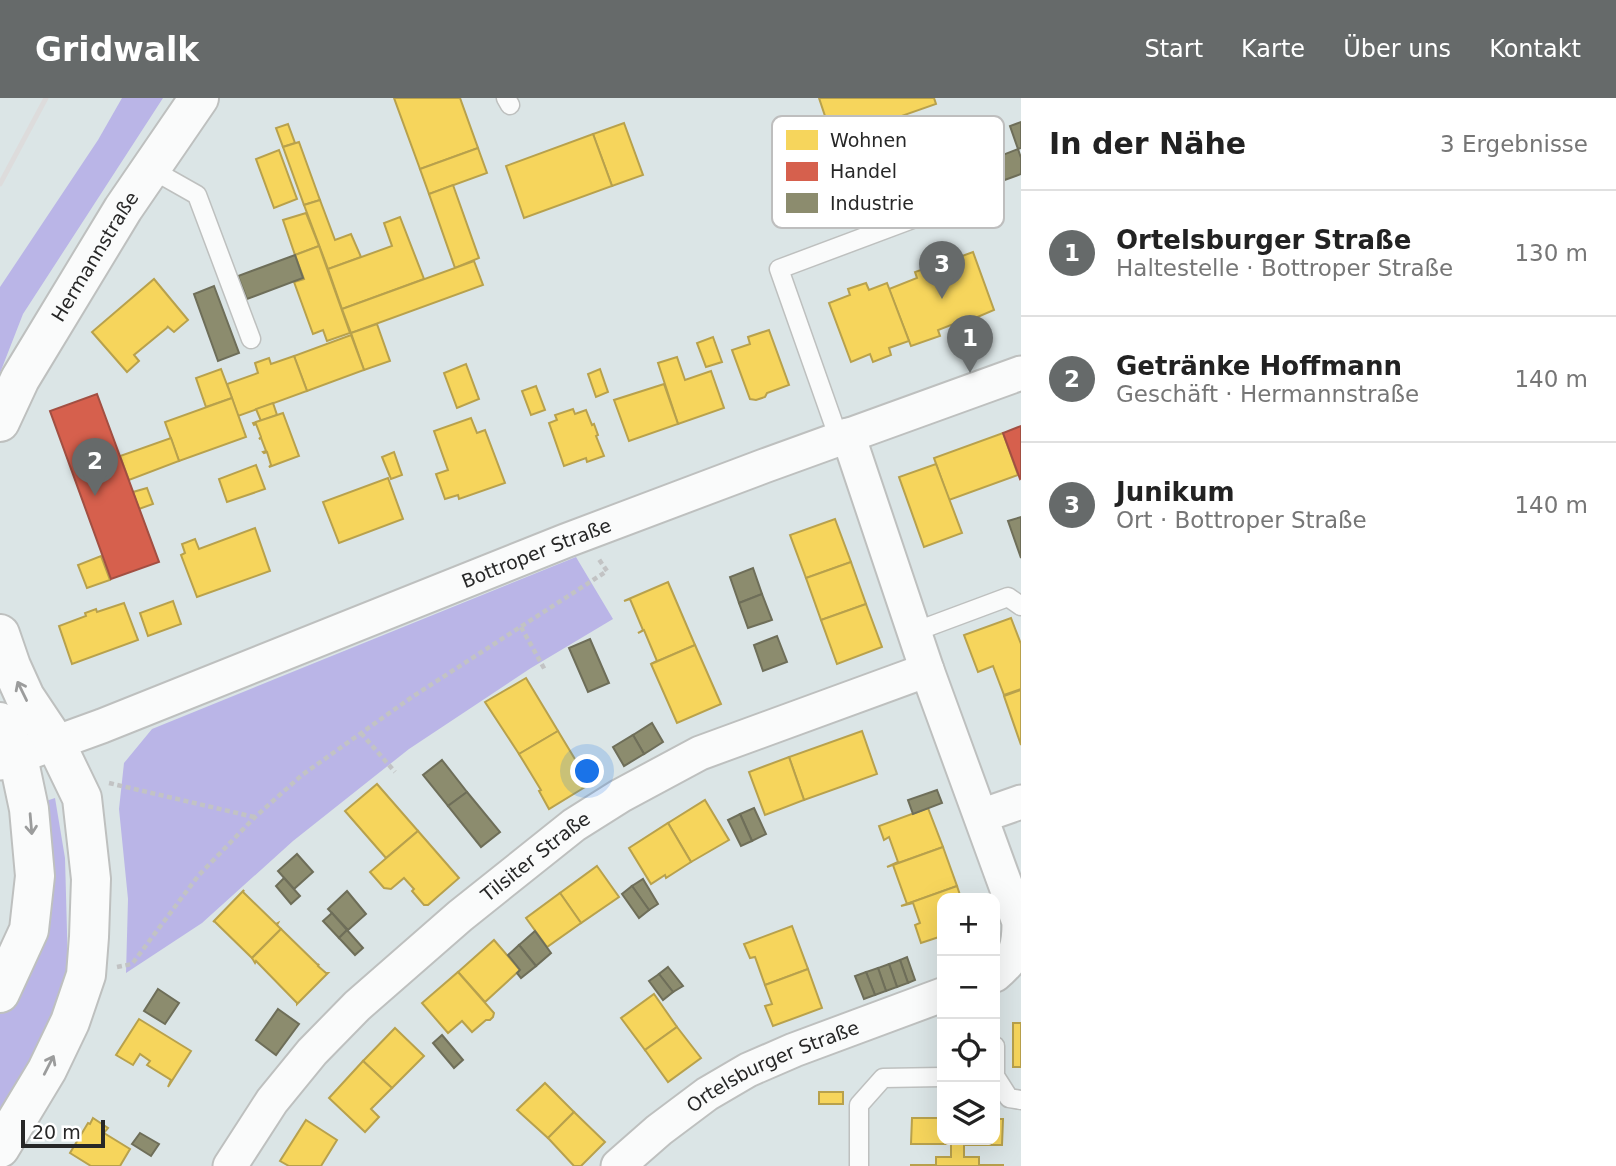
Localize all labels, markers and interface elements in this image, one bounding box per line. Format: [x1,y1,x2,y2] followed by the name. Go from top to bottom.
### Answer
[35,30,199,69] text: Gridwalk
[1144,35,1203,63] text: Start
[1241,35,1305,63] text: Karte
[1343,35,1451,63] text: Über uns
[1489,35,1581,63] text: Kontakt
[772,116,1004,228] legend
[1049,126,1246,161] text: In der Nähe
[830,129,907,151] text: Wohnen
[1440,131,1588,157] text: 3 Ergebnisse
[830,160,897,182] text: Handel
[47,187,143,325] street label: Hermannstraße
[830,192,914,214] text: Industrie
[1116,225,1411,255] text: Ortelsburger Straße
[1064,240,1080,266] text: 1
[1514,240,1588,266] text: 130 m
[919,241,965,299] pin: 3
[1116,255,1453,281] text: Haltestelle · Bottroper Straße
[947,315,993,373] pin: 1
[1116,351,1402,381] text: Getränke Hoffmann
[1064,366,1080,392] text: 2
[1514,366,1588,392] text: 140 m
[1116,381,1419,407] text: Geschäft · Hermannstraße
[72,438,118,496] pin: 2
[1116,477,1235,507] text: Junikum
[1064,492,1080,518] text: 3
[1514,492,1588,518] text: 140 m
[1116,507,1367,533] text: Ort · Bottroper Straße
[458,514,614,592] street label: Bottroper Straße
[15,681,29,702] one-way arrow
[570,754,604,788] your location
[476,807,594,907] street label: Tilsiter Straße
[25,812,38,835] one-way arrow
[937,893,1000,1145] map controls
[937,893,1000,956] button: +
[937,956,1000,1019] button: −
[682,1016,862,1117] street label: Ortelsburger Straße
[937,1019,1000,1082] button: locate
[42,1056,56,1076] one-way arrow
[937,1082,1000,1145] button: layers
[21,1117,105,1149] scale bar
[32,1121,81,1143] text: 20 m

